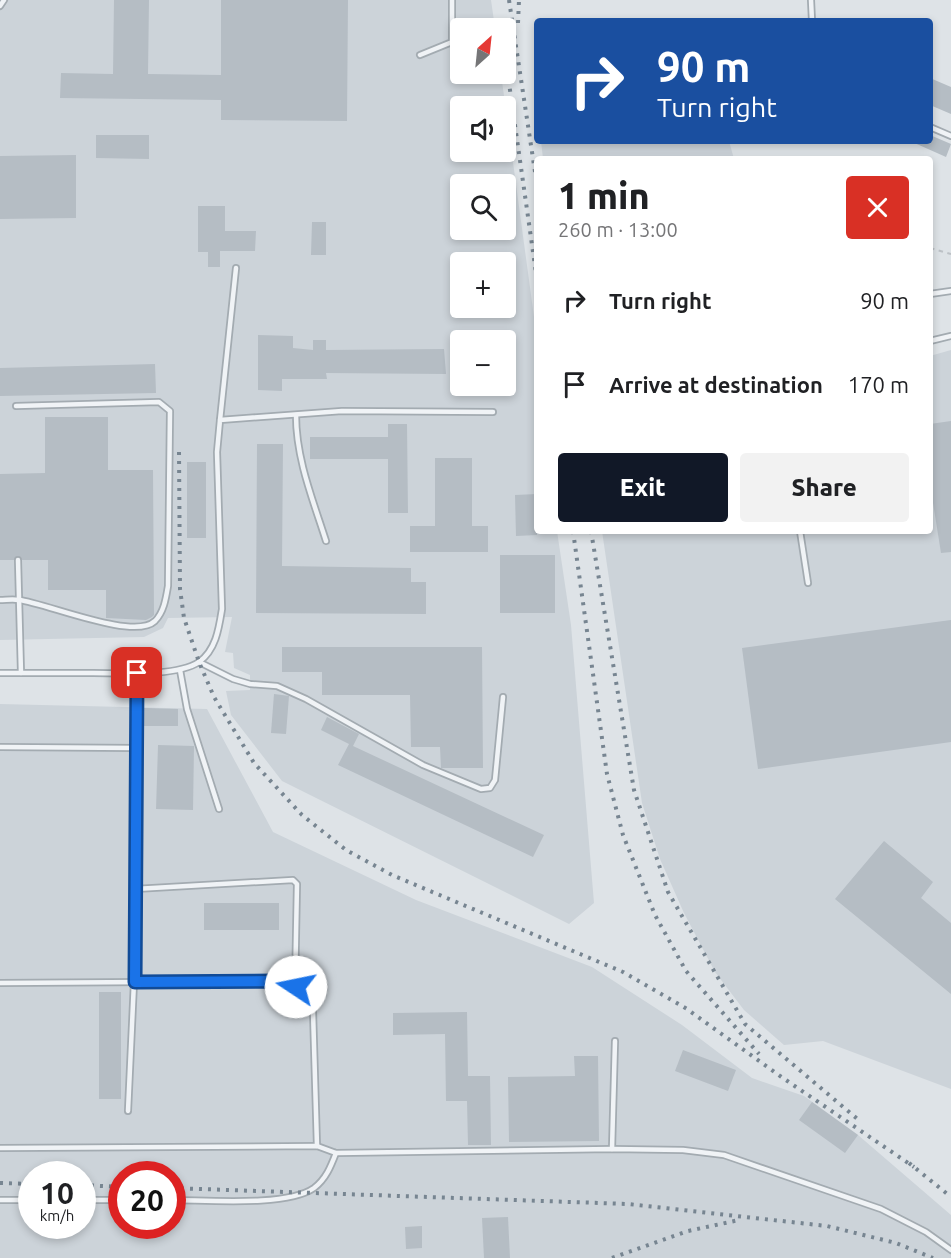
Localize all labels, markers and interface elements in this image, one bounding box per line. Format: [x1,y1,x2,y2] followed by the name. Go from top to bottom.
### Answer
[450,18,516,84] north arrow
[450,18,516,396] map controls
[558,42,636,120] icon: right
[657,43,751,90] text: 90 m
[657,92,777,122] text: Turn right
[450,96,516,162] button: sound
[450,174,516,240] button: search
[558,175,650,216] text: 1 min
[846,176,909,239] button: close
[558,218,678,241] text: 260 m · 13:00
[450,252,516,318] button: +
[558,284,591,317] icon: right
[609,288,711,313] text: Turn right
[860,288,909,313] text: 90 m
[450,330,516,396] button: −
[558,368,591,401] icon: arrive
[609,372,823,397] text: Arrive at destination
[848,372,909,397] text: 170 m
[558,453,728,522] button: Exit
[740,453,909,522] button: Share
[111,647,162,698] pin
[120,656,153,689] icon: arrive
[264,955,328,1019] position arrow
[108,1161,186,1239] speed limit sign: 20
[40,1176,74,1210] text: 10
[40,1207,74,1224] text: km/h

